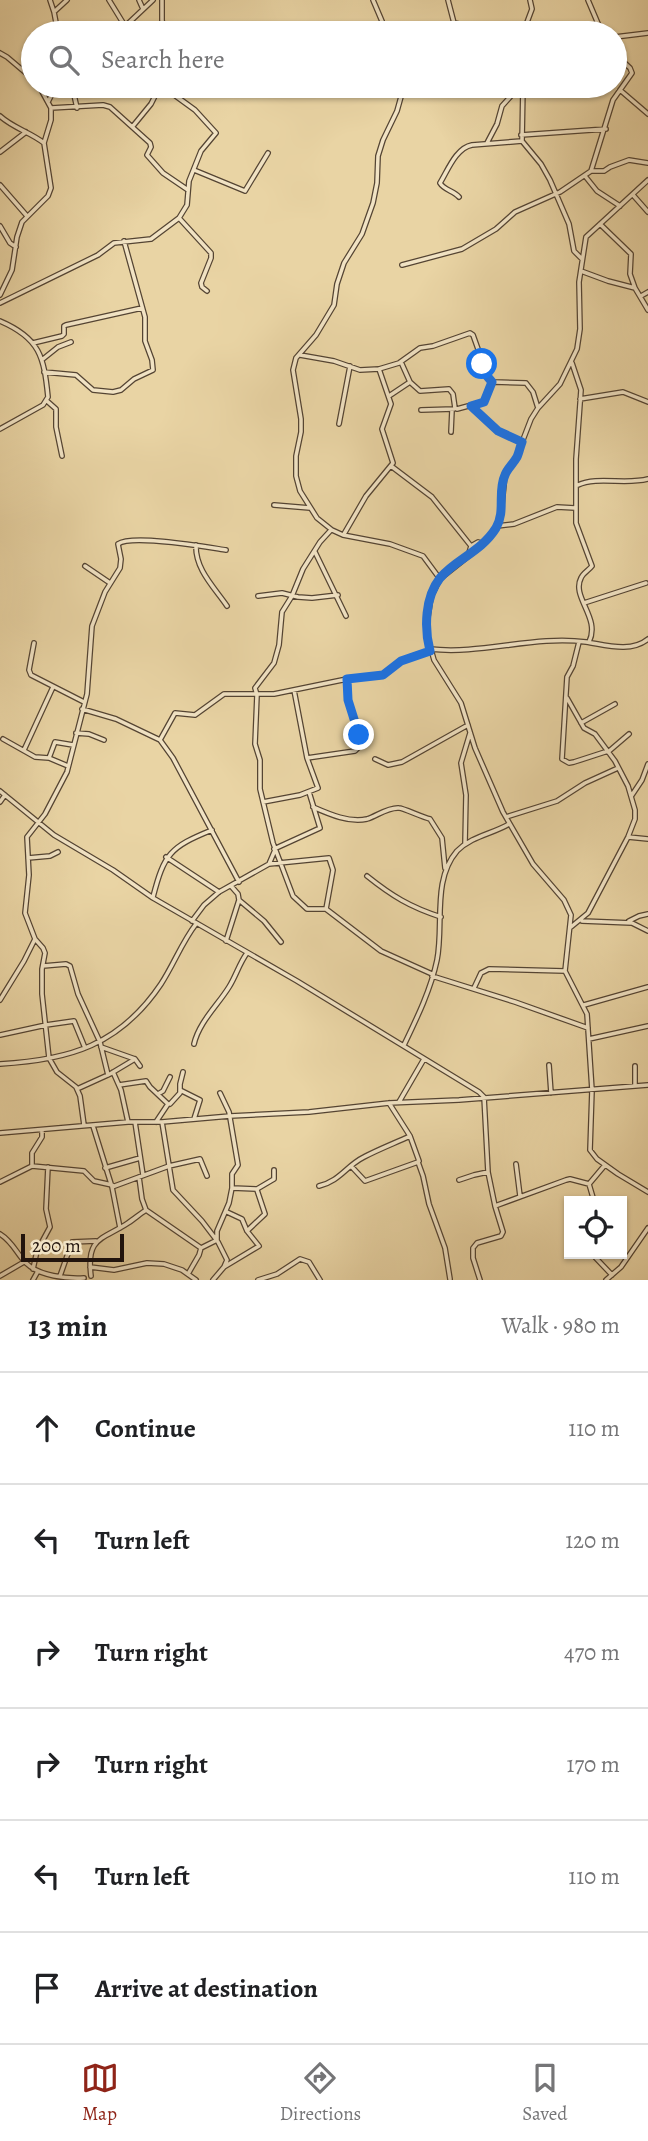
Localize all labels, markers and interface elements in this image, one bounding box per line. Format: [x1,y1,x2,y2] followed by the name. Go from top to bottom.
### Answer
[21,21,627,98] search box
[45,41,83,79] icon: search
[101,42,225,77] text: Search here
[466,348,497,379] route start
[343,719,374,750] route end
[564,1196,627,1259] map controls
[564,1196,627,1259] button: locate
[21,1231,124,1263] scale bar
[32,1233,81,1259] text: 200 m
[28,1306,108,1346] text: 13 min
[501,1310,620,1341] text: Walk · 980 m
[28,1409,66,1447] icon: ahead
[95,1411,196,1446] text: Continue
[568,1413,620,1444] text: 110 m
[28,1521,66,1559] icon: left
[95,1523,190,1558] text: Turn left
[565,1525,620,1556] text: 120 m
[28,1633,66,1671] icon: right
[95,1635,208,1670] text: Turn right
[564,1637,620,1668] text: 470 m
[28,1745,66,1783] icon: right
[95,1747,208,1782] text: Turn right
[567,1749,620,1780] text: 170 m
[28,1857,66,1895] icon: left
[95,1859,190,1894] text: Turn left
[568,1861,620,1892] text: 110 m
[28,1969,66,2007] icon: arrive
[95,1971,318,2006] text: Arrive at destination
[81,2059,119,2127] tab: Map
[280,2059,361,2127] tab: Directions
[522,2059,567,2127] tab: Saved

